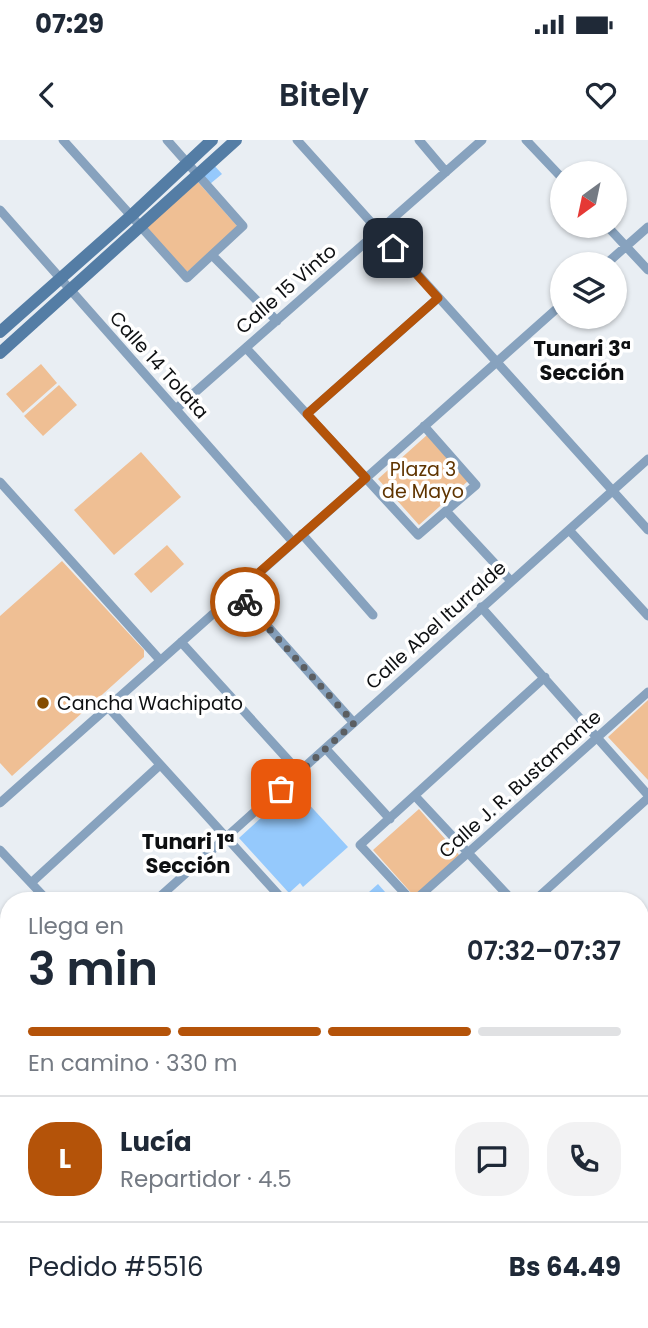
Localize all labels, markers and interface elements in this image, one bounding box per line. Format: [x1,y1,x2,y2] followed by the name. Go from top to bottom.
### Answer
[35,6,104,42] text: 07:29
[279,72,369,117] text: Bitely
[28,76,66,114] icon: back
[582,76,620,114] icon: heart
[550,161,626,238] north arrow
[550,161,627,329] map controls
[363,218,423,278] pin
[374,229,412,267] icon: home
[230,238,342,340] street label: Calle 15 Vinto
[550,252,627,329] button: layers
[103,305,215,425] street label: Calle 14 Tolata
[533,334,631,387] district label: Tunari 3ª Sección
[382,456,464,505] park label: Plaza 3 de Mayo
[360,554,512,696] street label: Calle Abel Iturralde
[210,567,280,637] courier
[226,583,264,621] icon: bike
[57,690,243,717] place label: Cancha Wachipato
[35,695,51,711] marker: Cancha Wachipato
[433,704,607,864] street label: Calle J. R. Bustamante
[251,759,311,819] pin
[262,770,300,808] icon: bag
[142,827,234,880] district label: Tunari 1ª Sección
[28,910,124,942] text: Llega en
[467,933,621,969] text: 07:32–07:37
[28,937,158,1001] text: 3 min
[28,1047,237,1079] text: En camino · 330 m
[455,1122,529,1196] button: chat
[547,1122,621,1196] button: phone
[120,1124,192,1160] text: Lucía
[59,1141,71,1177] text: L
[120,1163,292,1195] text: Repartidor · 4.5
[28,1249,204,1285] text: Pedido #5516
[509,1249,621,1285] text: Bs 64.49

